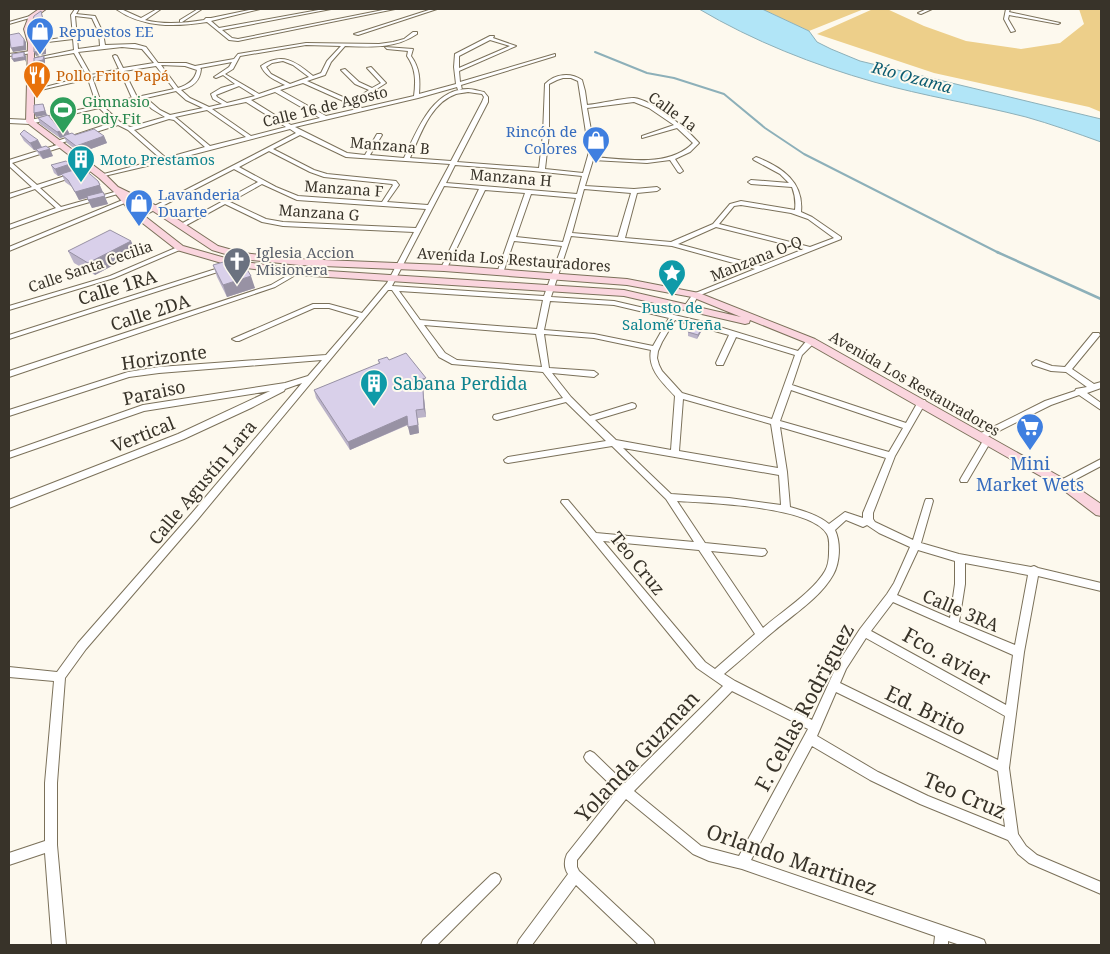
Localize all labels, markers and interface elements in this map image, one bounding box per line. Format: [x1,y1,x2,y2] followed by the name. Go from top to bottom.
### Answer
[25,16,55,55] shop icon: Repuestos EE
[59,21,154,41] place label: Repuestos EE
[869,56,955,98] water label: Río Ozama
[22,60,52,99] restaurant icon: Pollo Frito Papá
[56,65,169,85] place label: Pollo Frito Papá
[260,81,390,131] street label: Calle 16 de Agosto
[645,87,701,135] street label: Calle 1a
[82,91,150,128] place label: Gimnasio Body Fit
[48,95,78,134] sports icon: Gimnasio Body Fit
[506,121,577,158] place label: Rincón de Colores
[581,125,611,164] shop icon: Rincón de Colores
[349,132,431,158] street label: Manzana B
[66,144,96,183] building icon: Moto Prestamos
[100,149,215,169] place label: Moto Prestamos
[469,163,553,191] street label: Manzana H
[304,175,384,201] street label: Manzana F
[158,184,240,221] place label: Lavanderia Duarte
[124,188,154,227] shop icon: Lavanderia Duarte
[278,199,360,225] street label: Manzana G
[707,231,805,285] street label: Manzana O-Q
[25,235,155,297] street label: Calle Santa Cecilia
[256,242,355,279] place label: Iglesia Accion Misionera
[417,242,612,276] street label: Avenida Los Restauradores
[222,246,252,285] church icon: Iglesia Accion Misionera
[657,258,687,297] place icon: Busto de Salomé Ureña
[75,264,160,310] street label: Calle 1RA
[107,288,193,336] street label: Calle 2DA
[622,297,722,334] place label: Busto de Salomé Ureña
[826,326,1004,440] street label: Avenida Los Restauradores
[120,339,208,375] street label: Horizonte
[359,368,389,407] building icon: Sabana Perdida
[393,371,528,395] place label: Sabana Perdida
[120,374,188,410] street label: Paraiso
[108,410,178,457] street label: Vertical
[1015,412,1045,451] supermarket icon: Mini Market Wets
[143,414,261,550] street label: Calle Agustín Lara
[976,451,1084,496] place label: Mini Market Wets
[605,526,671,600] street label: Teo Cruz
[919,583,1003,637] street label: Calle 3RA
[748,618,860,796] street label: F. Cellas Rodriguez
[898,620,996,692] street label: Fco. avier
[881,678,971,742] street label: Ed. Brito
[568,684,705,828] street label: Yolanda Guzman
[919,765,1011,825] street label: Teo Cruz
[703,817,881,901] street label: Orlando Martinez

